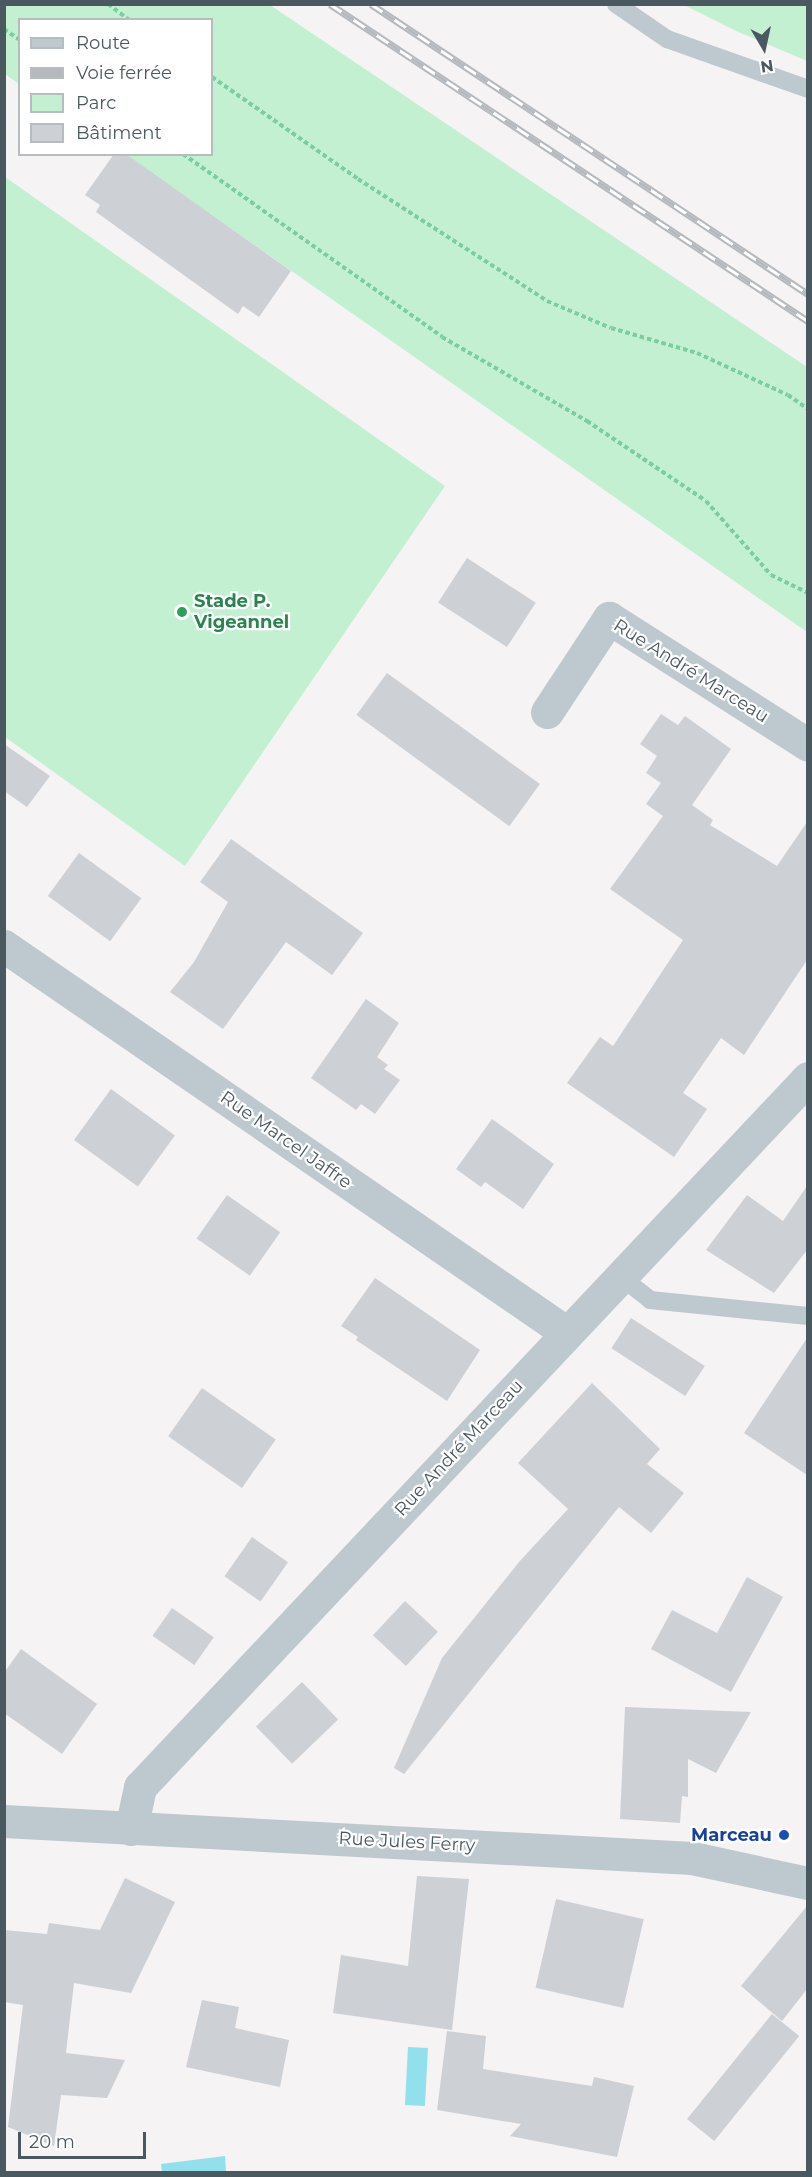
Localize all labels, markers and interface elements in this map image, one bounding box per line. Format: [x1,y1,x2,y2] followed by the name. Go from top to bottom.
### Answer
[18,18,213,156] legend
[734,18,794,78] north arrow
[76,32,130,54] text: Route
[759,56,775,77] text: N
[76,62,172,84] text: Voie ferrée
[76,92,116,114] text: Parc
[76,122,162,144] text: Bâtiment
[194,591,289,634] place label: Stade P. Vigeannel
[175,605,189,619] marker: Stade P. Vigeannel
[610,615,772,727] street label: Rue André Marceau
[216,1087,356,1193] street label: Rue Marcel Jaffre
[390,1375,528,1521] street label: Rue André Marceau
[691,1824,772,1846] place label: Marceau
[338,1828,476,1856] street label: Rue Jules Ferry
[777,1828,791,1842] marker: Marceau
[21,2120,148,2158] scale bar
[29,2131,75,2153] text: 20 m

